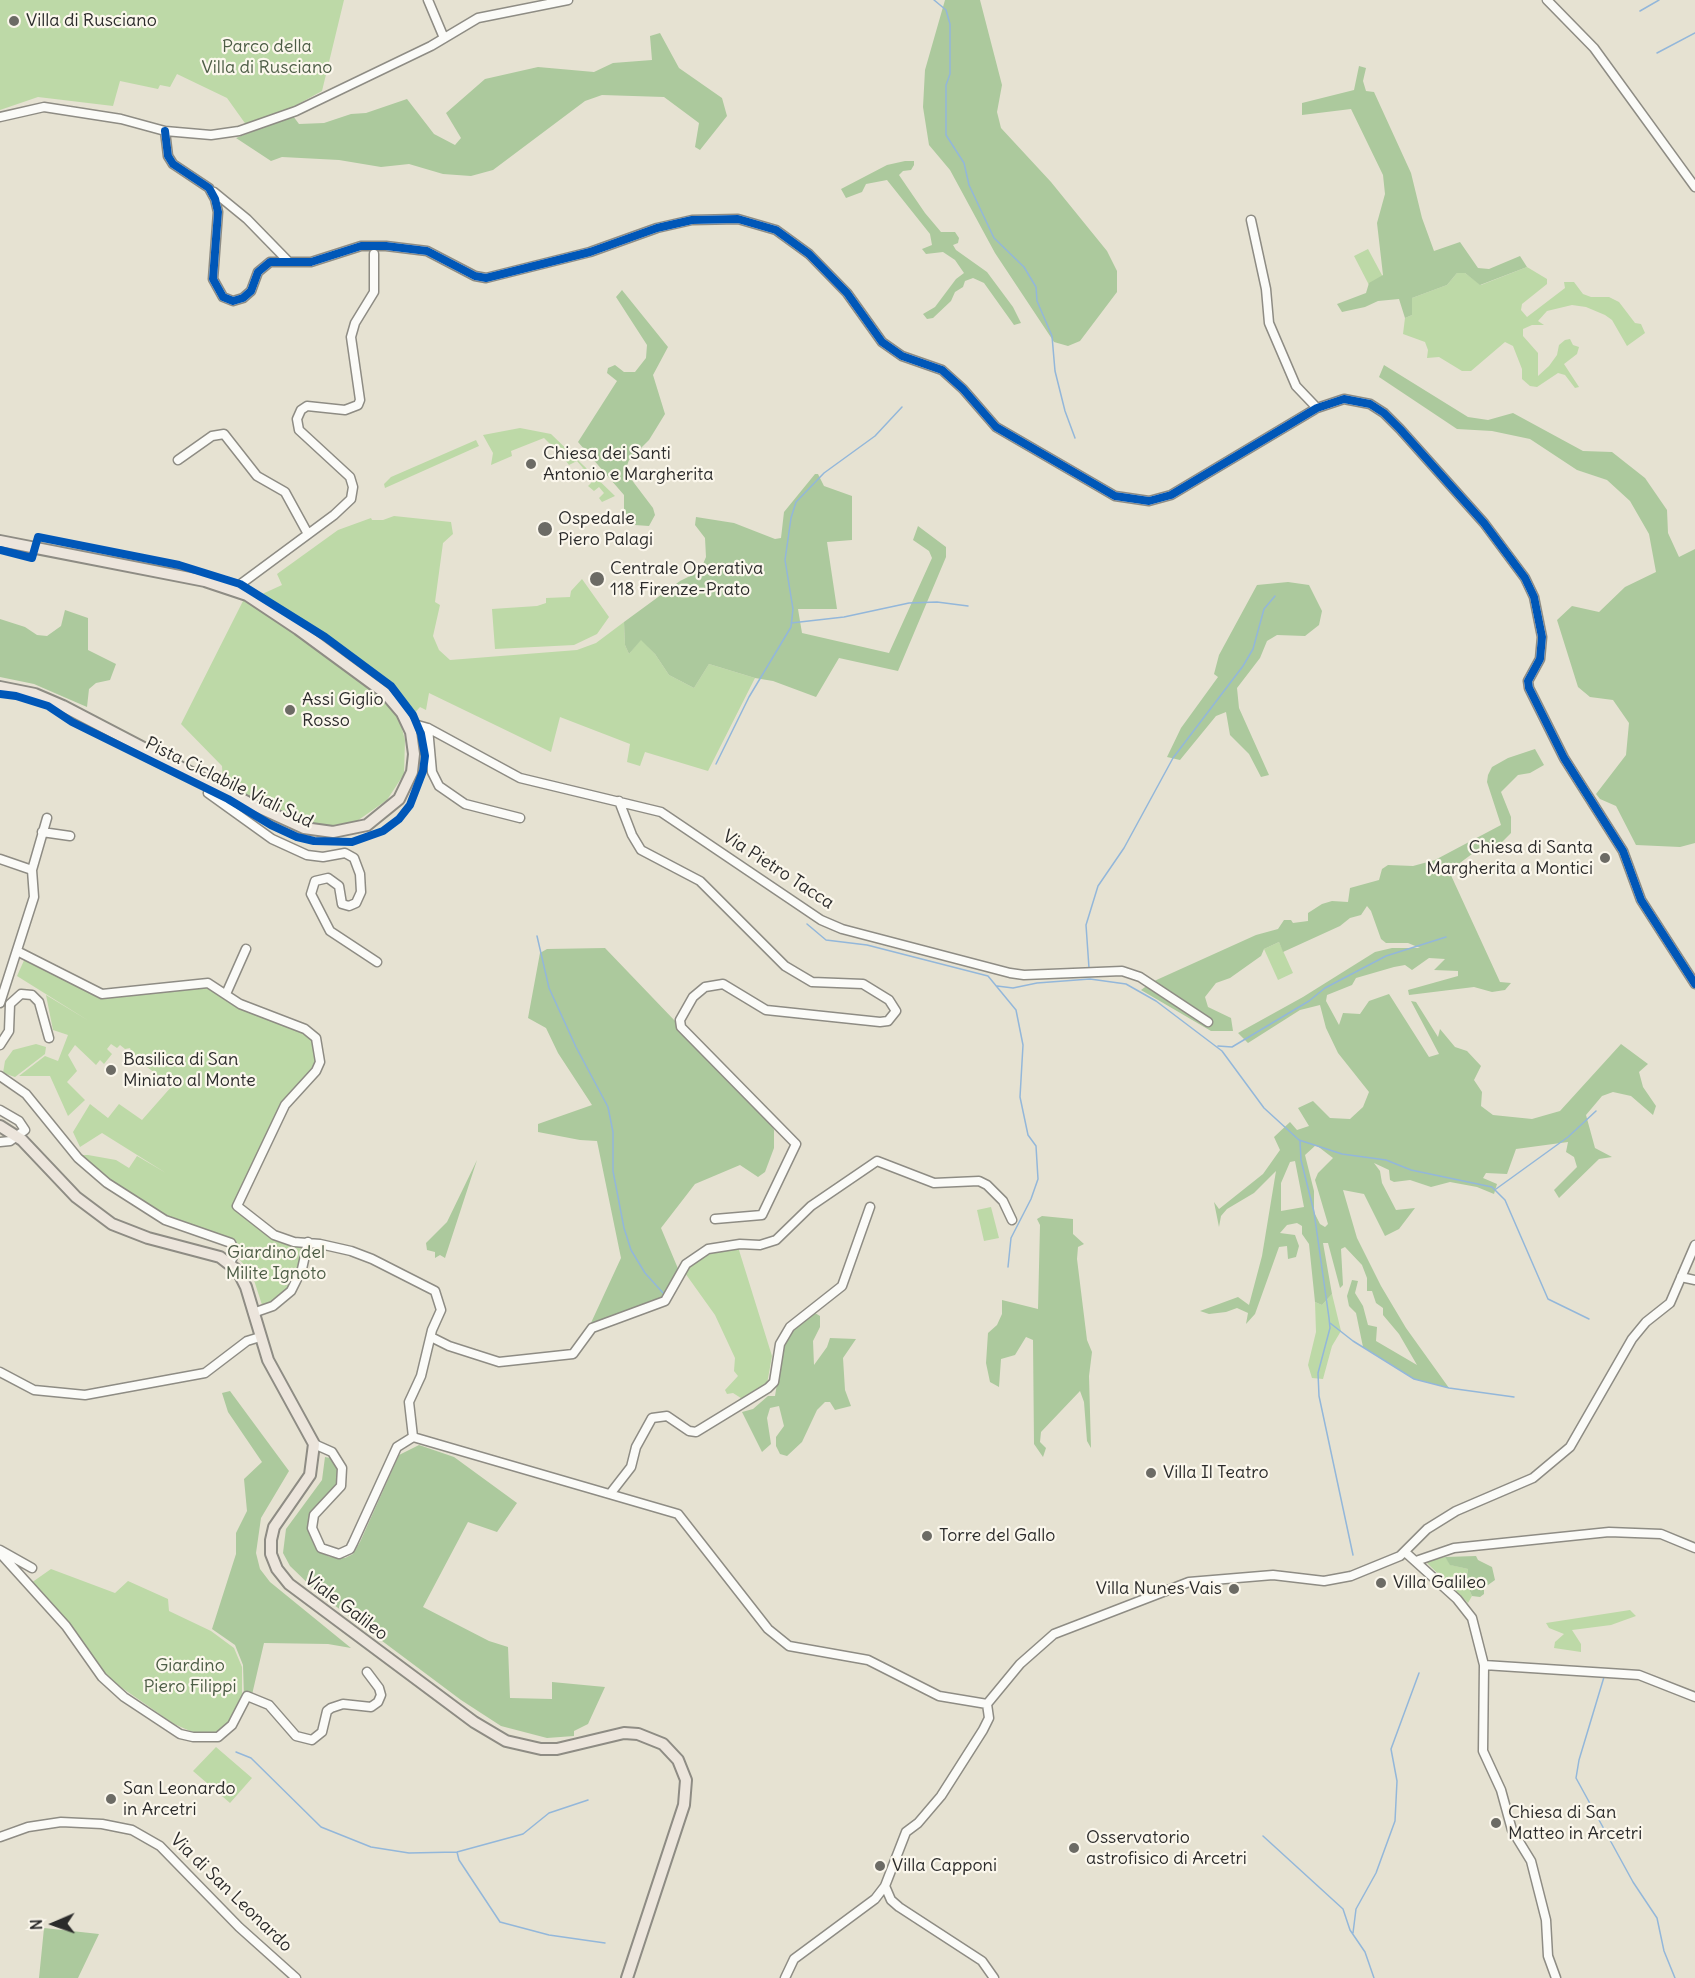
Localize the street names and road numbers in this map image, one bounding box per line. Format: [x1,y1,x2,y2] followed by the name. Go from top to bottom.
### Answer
[142,733,316,833] street label: Pista Ciclabile Viali Sud
[718,826,838,914] street label: Via Pietro Tacca
[300,1569,392,1645] street label: Viale Galileo
[165,1829,297,1957] street label: Via di San Leonardo

